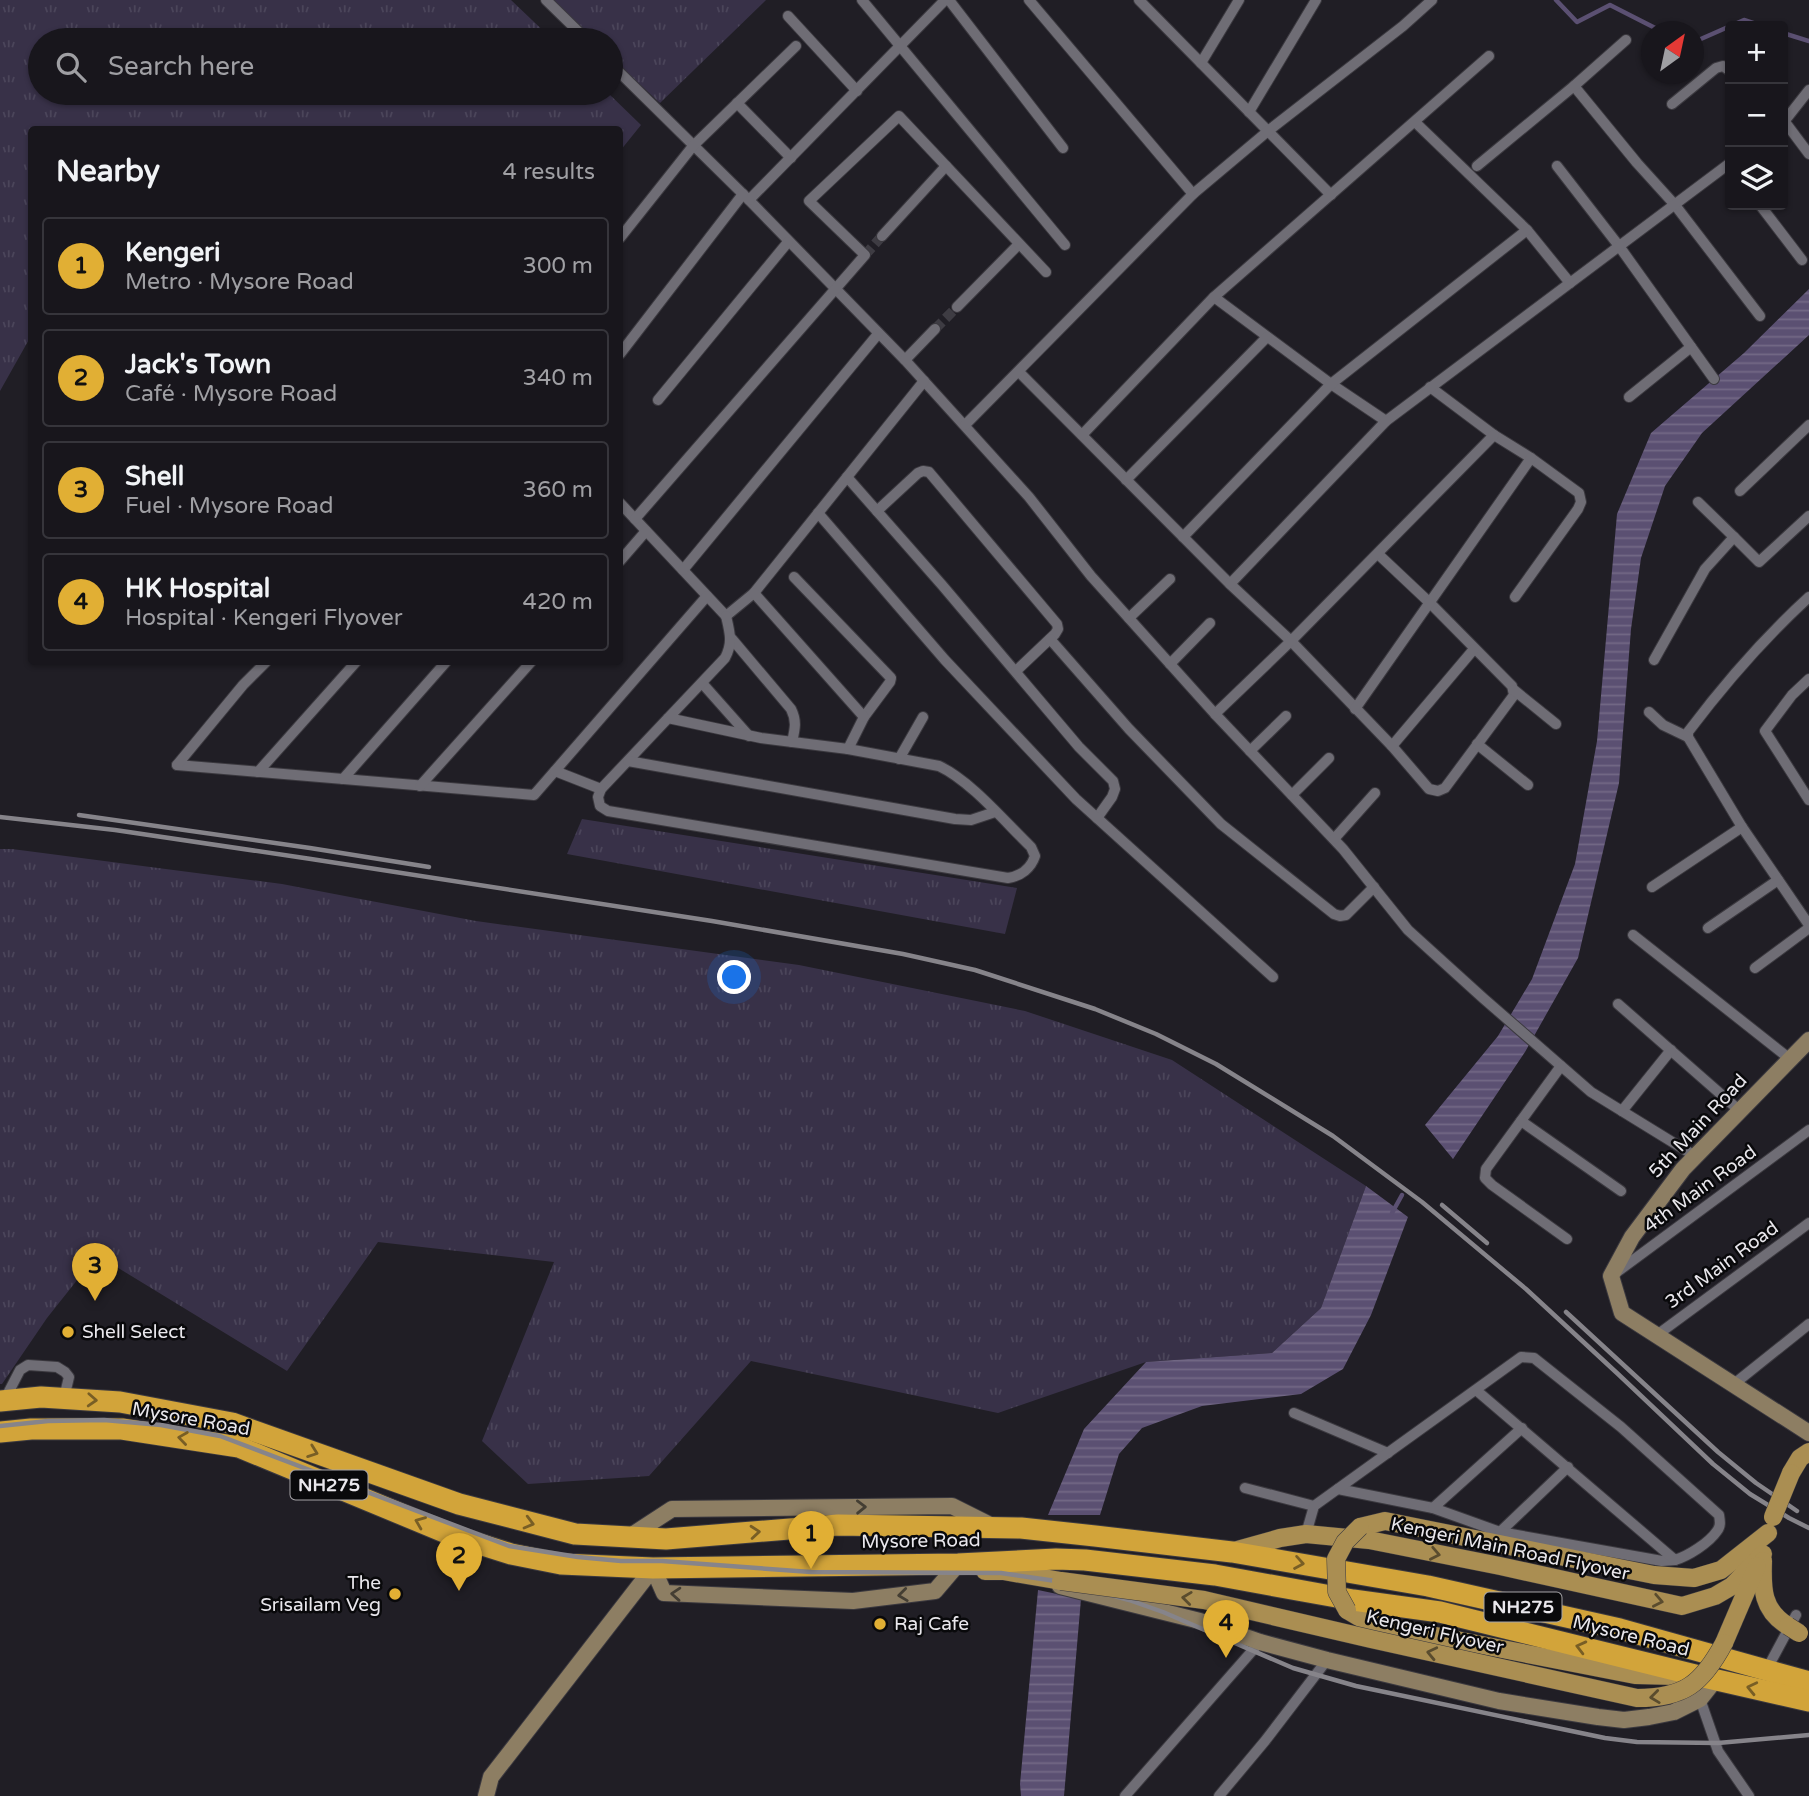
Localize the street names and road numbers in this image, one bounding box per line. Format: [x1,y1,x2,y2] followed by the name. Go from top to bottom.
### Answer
[1644,1070,1752,1182] street label: 5th Main Road
[1639,1141,1761,1237] street label: 4th Main Road
[1661,1217,1783,1313] street label: 3rd Main Road
[130,1398,252,1440] street label: Mysore Road
[290,1470,368,1500] road number: NH275
[1389,1513,1632,1585] street label: Kengeri Main Road Flyover
[861,1529,981,1553] street label: Mysore Road
[1484,1592,1562,1622] road number: NH275
[1364,1605,1507,1659] street label: Kengeri Flyover
[1570,1611,1692,1661] street label: Mysore Road

